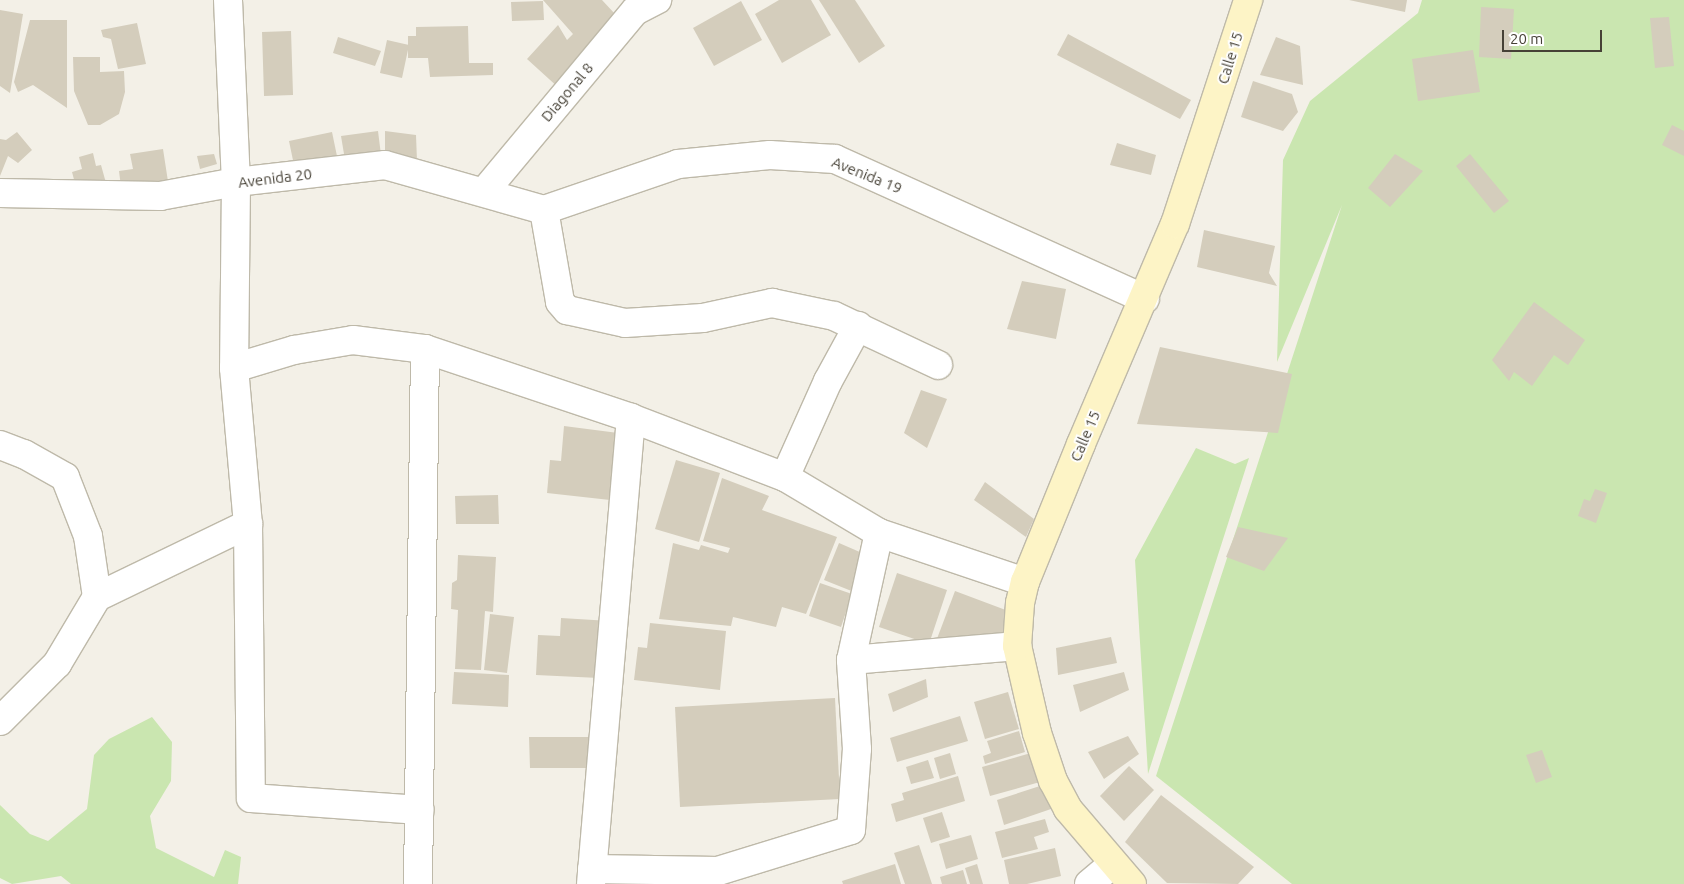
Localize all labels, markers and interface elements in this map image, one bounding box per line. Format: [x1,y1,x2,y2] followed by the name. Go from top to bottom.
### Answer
[1504,20,1604,52] scale bar
[1214,30,1246,86] street label: Calle 15
[1510,30,1543,47] text: 20 m
[537,59,597,125] street label: Diagonal 8
[829,153,905,197] street label: Avenida 19
[237,165,313,191] street label: Avenida 20
[1066,408,1104,464] street label: Calle 15

